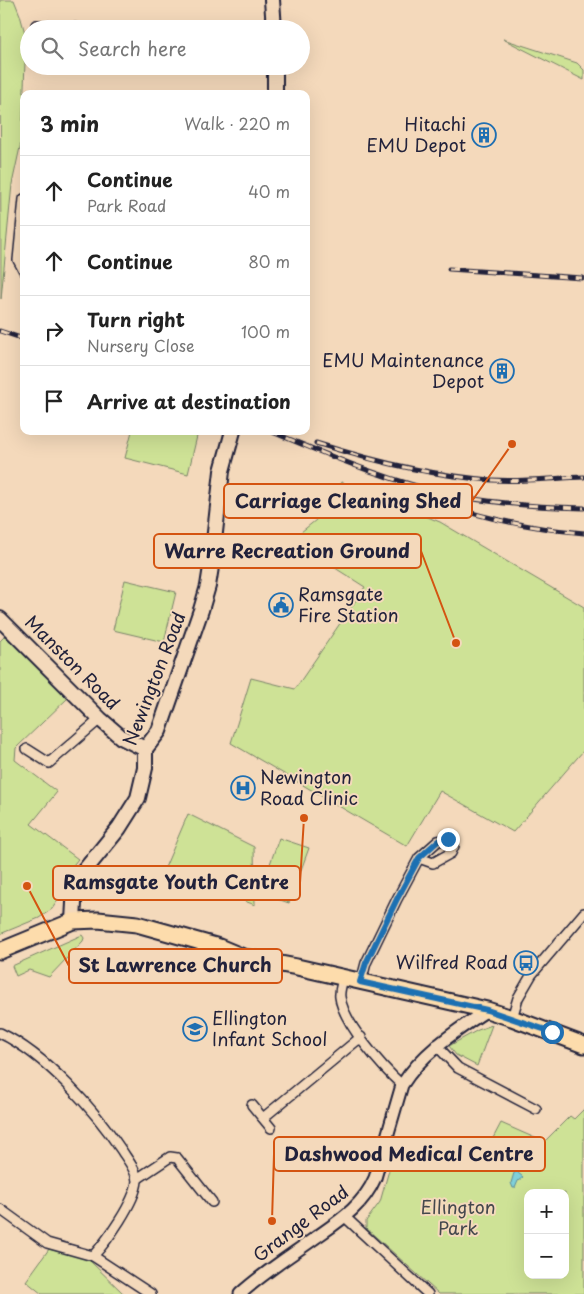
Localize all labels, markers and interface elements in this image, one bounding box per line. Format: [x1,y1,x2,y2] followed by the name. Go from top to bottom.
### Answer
[20,20,310,75] search box
[38,34,66,62] icon: search
[78,34,187,62] text: Search here
[40,107,99,139] text: 3 min
[366,110,466,158] place label: Hitachi EMU Depot
[184,111,290,135] text: Walk · 220 m
[471,122,497,148] building icon: Hitachi EMU Depot
[87,165,173,193] text: Continue
[40,177,68,205] icon: ahead
[248,179,290,203] text: 40 m
[87,193,166,217] text: Park Road
[40,247,68,275] icon: ahead
[87,247,173,275] text: Continue
[248,249,290,273] text: 80 m
[87,305,185,333] text: Turn right
[40,317,68,345] icon: right
[241,319,290,343] text: 100 m
[87,333,195,357] text: Nursery Close
[322,346,484,394] place label: EMU Maintenance Depot
[489,358,515,384] building icon: EMU Maintenance Depot
[40,387,68,415] icon: arrive
[87,387,291,415] text: Arrive at destination
[224,484,472,518] callout: Carriage Cleaning Shed
[235,486,462,514] text: Carriage Cleaning Shed
[154,534,421,568] callout: Warre Recreation Ground
[164,536,410,564] text: Warre Recreation Ground
[298,580,399,628] place label: Ramsgate Fire Station
[268,592,294,618] public building icon: Ramsgate Fire Station
[20,608,127,715] street label: Manston Road
[116,608,192,749] street label: Newington Road
[260,763,358,811] place label: Newington Road Clinic
[230,775,256,801] hospital icon: Newington Road Clinic
[437,828,460,851] route end
[53,866,300,900] callout: Ramsgate Youth Centre
[63,867,289,895] text: Ramsgate Youth Centre
[396,948,508,975] place label: Wilfred Road
[69,949,282,983] callout: St Lawrence Church
[78,950,272,978] text: St Lawrence Church
[513,950,539,976] bus stop icon: Wilfred Road
[212,1004,327,1052] place label: Ellington Infant School
[182,1016,208,1042] school or university icon: Ellington Infant School
[541,1021,564,1044] route start
[274,1137,545,1171] callout: Dashwood Medical Centre
[284,1139,534,1167] text: Dashwood Medical Centre
[247,1178,354,1268] street label: Grange Road
[524,1189,569,1279] map controls
[524,1189,569,1234] button: +
[420,1193,496,1241] park label: Ellington Park
[524,1234,569,1279] button: −

